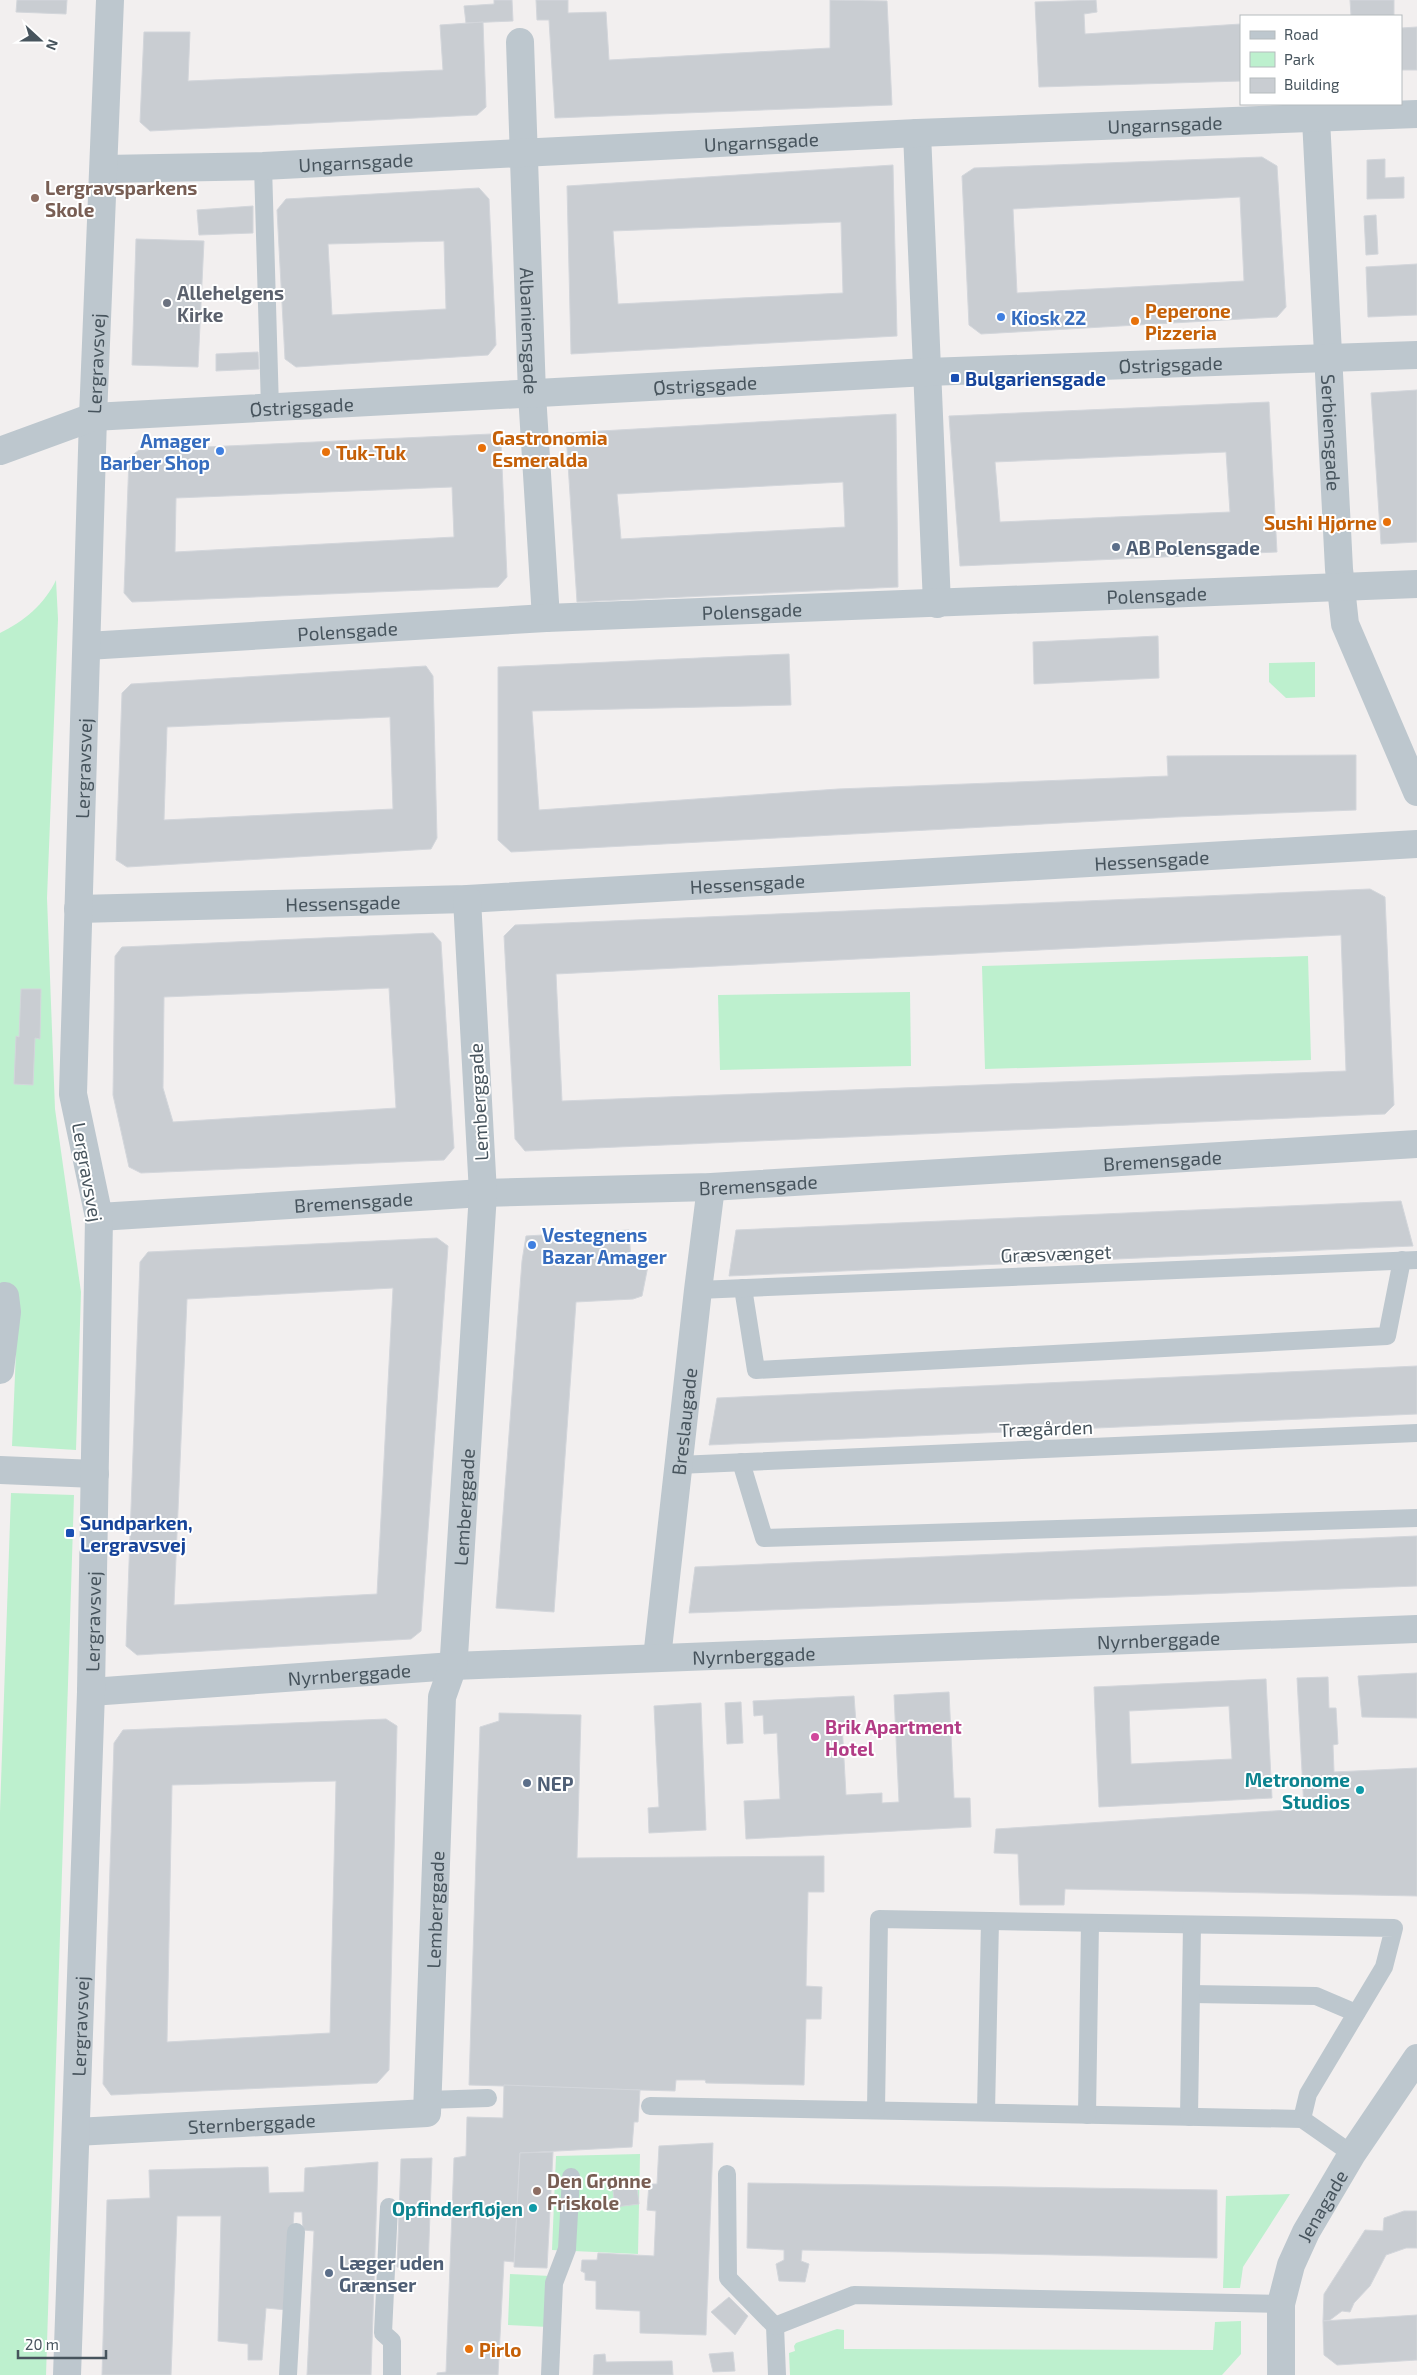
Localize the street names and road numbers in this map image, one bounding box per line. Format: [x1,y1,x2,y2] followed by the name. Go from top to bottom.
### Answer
[1107,110,1223,137] street label: Ungarnsgade
[703,126,819,155] street label: Ungarnsgade
[298,147,414,176] street label: Ungarnsgade
[516,267,544,395] street label: Albaniensgade
[82,313,109,414] street label: Lergravsvej
[1118,350,1223,377] street label: Østrigsgade
[652,370,758,398] street label: Østrigsgade
[1318,374,1346,492] street label: Serbiensgade
[249,391,354,420] street label: Østrigsgade
[1106,581,1207,608] street label: Polensgade
[701,597,803,623] street label: Polensgade
[297,616,398,645] street label: Polensgade
[70,718,96,819] street label: Lergravsvej
[1094,845,1210,874] street label: Hessensgade
[689,868,806,898] street label: Hessensgade
[285,889,401,915] street label: Hessensgade
[463,1043,493,1161] street label: Lemberggade
[68,1120,108,1224] street label: Lergravsvej
[1102,1144,1222,1175] street label: Bremensgade
[698,1169,818,1199] street label: Bremensgade
[293,1186,414,1216] street label: Bremensgade
[1000,1240,1112,1266] street label: Græsvænget
[666,1367,701,1476] street label: Breslaugade
[999,1415,1093,1441] street label: Trægården
[448,1448,478,1567] street label: Lemberggade
[80,1571,105,1672] street label: Lergravsvej
[1096,1625,1221,1653] street label: Nyrnberggade
[692,1641,816,1668] street label: Nyrnberggade
[287,1658,412,1689] street label: Nyrnberggade
[421,1850,448,1969] street label: Lemberggade
[66,1975,93,2077] street label: Lergravsvej
[187,2108,316,2137] street label: Sternberggade
[1292,2165,1352,2246] street label: Jenagade

